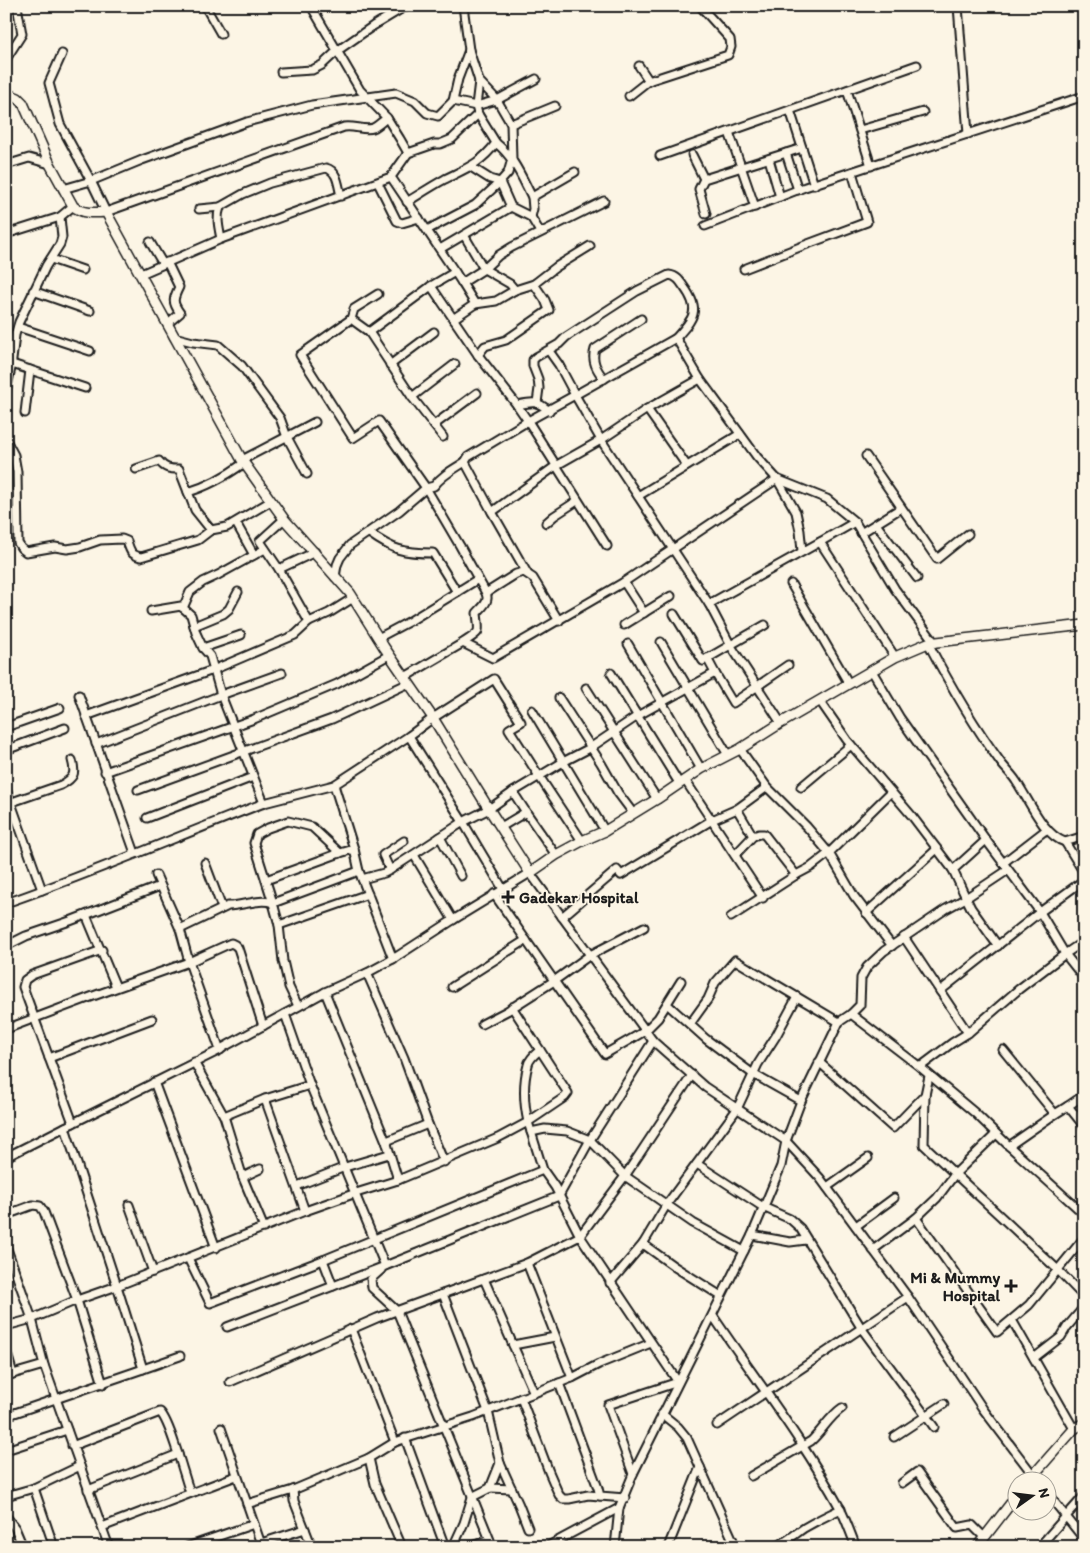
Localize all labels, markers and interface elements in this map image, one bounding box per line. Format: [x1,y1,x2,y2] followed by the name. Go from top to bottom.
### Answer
[519,888,639,908] place label: Gadekar Hospital
[501,890,515,904] marker: Gadekar Hospital
[910,1268,1000,1306] place label: Mi & Mummy Hospital
[1004,1279,1018,1293] marker: Mi & Mummy Hospital
[1008,1470,1058,1520] north arrow
[1035,1486,1054,1500] text: N

